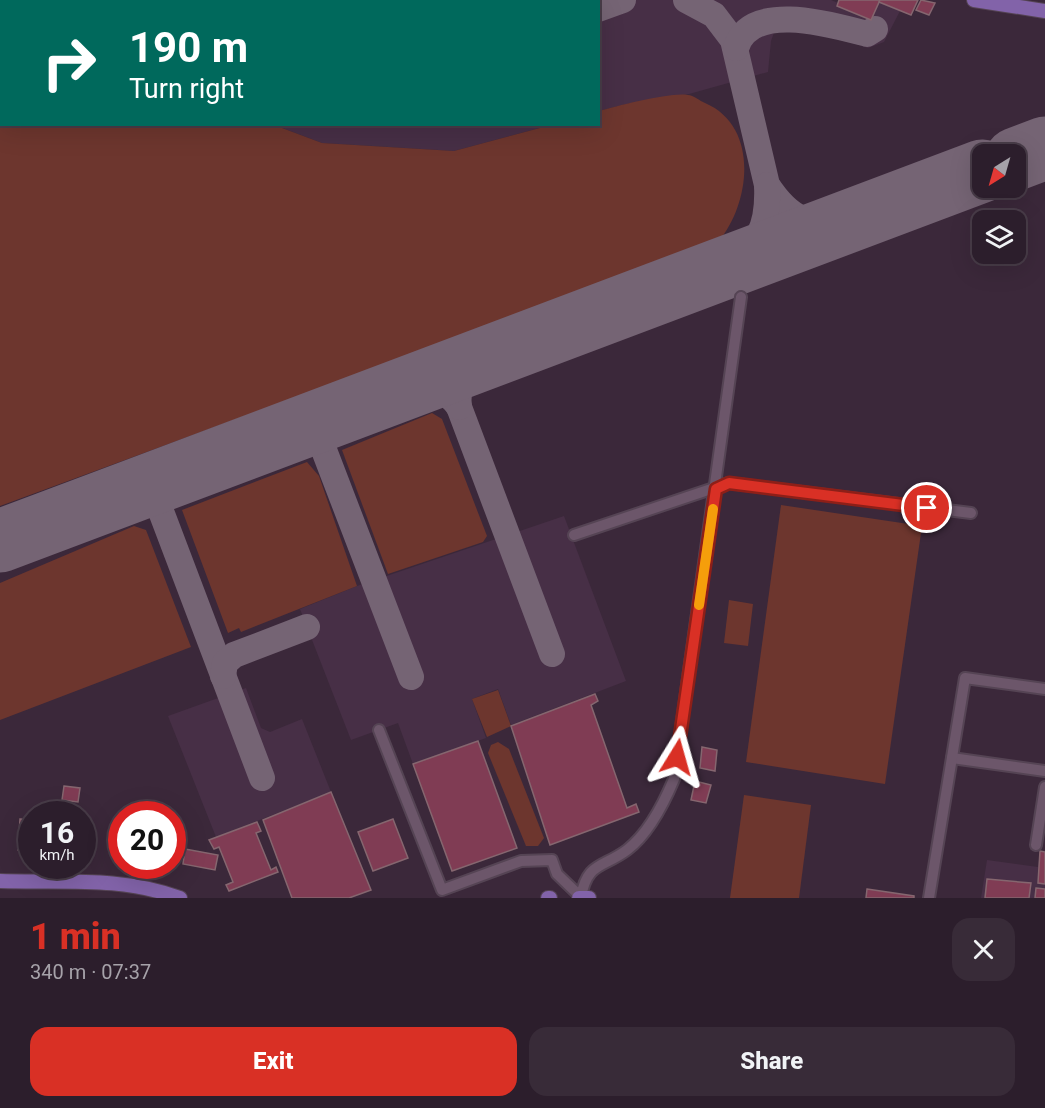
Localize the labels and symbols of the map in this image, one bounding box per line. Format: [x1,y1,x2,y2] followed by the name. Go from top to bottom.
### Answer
[972,144,1026,198] north arrow
[901,482,952,533] pin
[645,725,709,789] position arrow
[108,801,186,879] speed limit sign: 20

